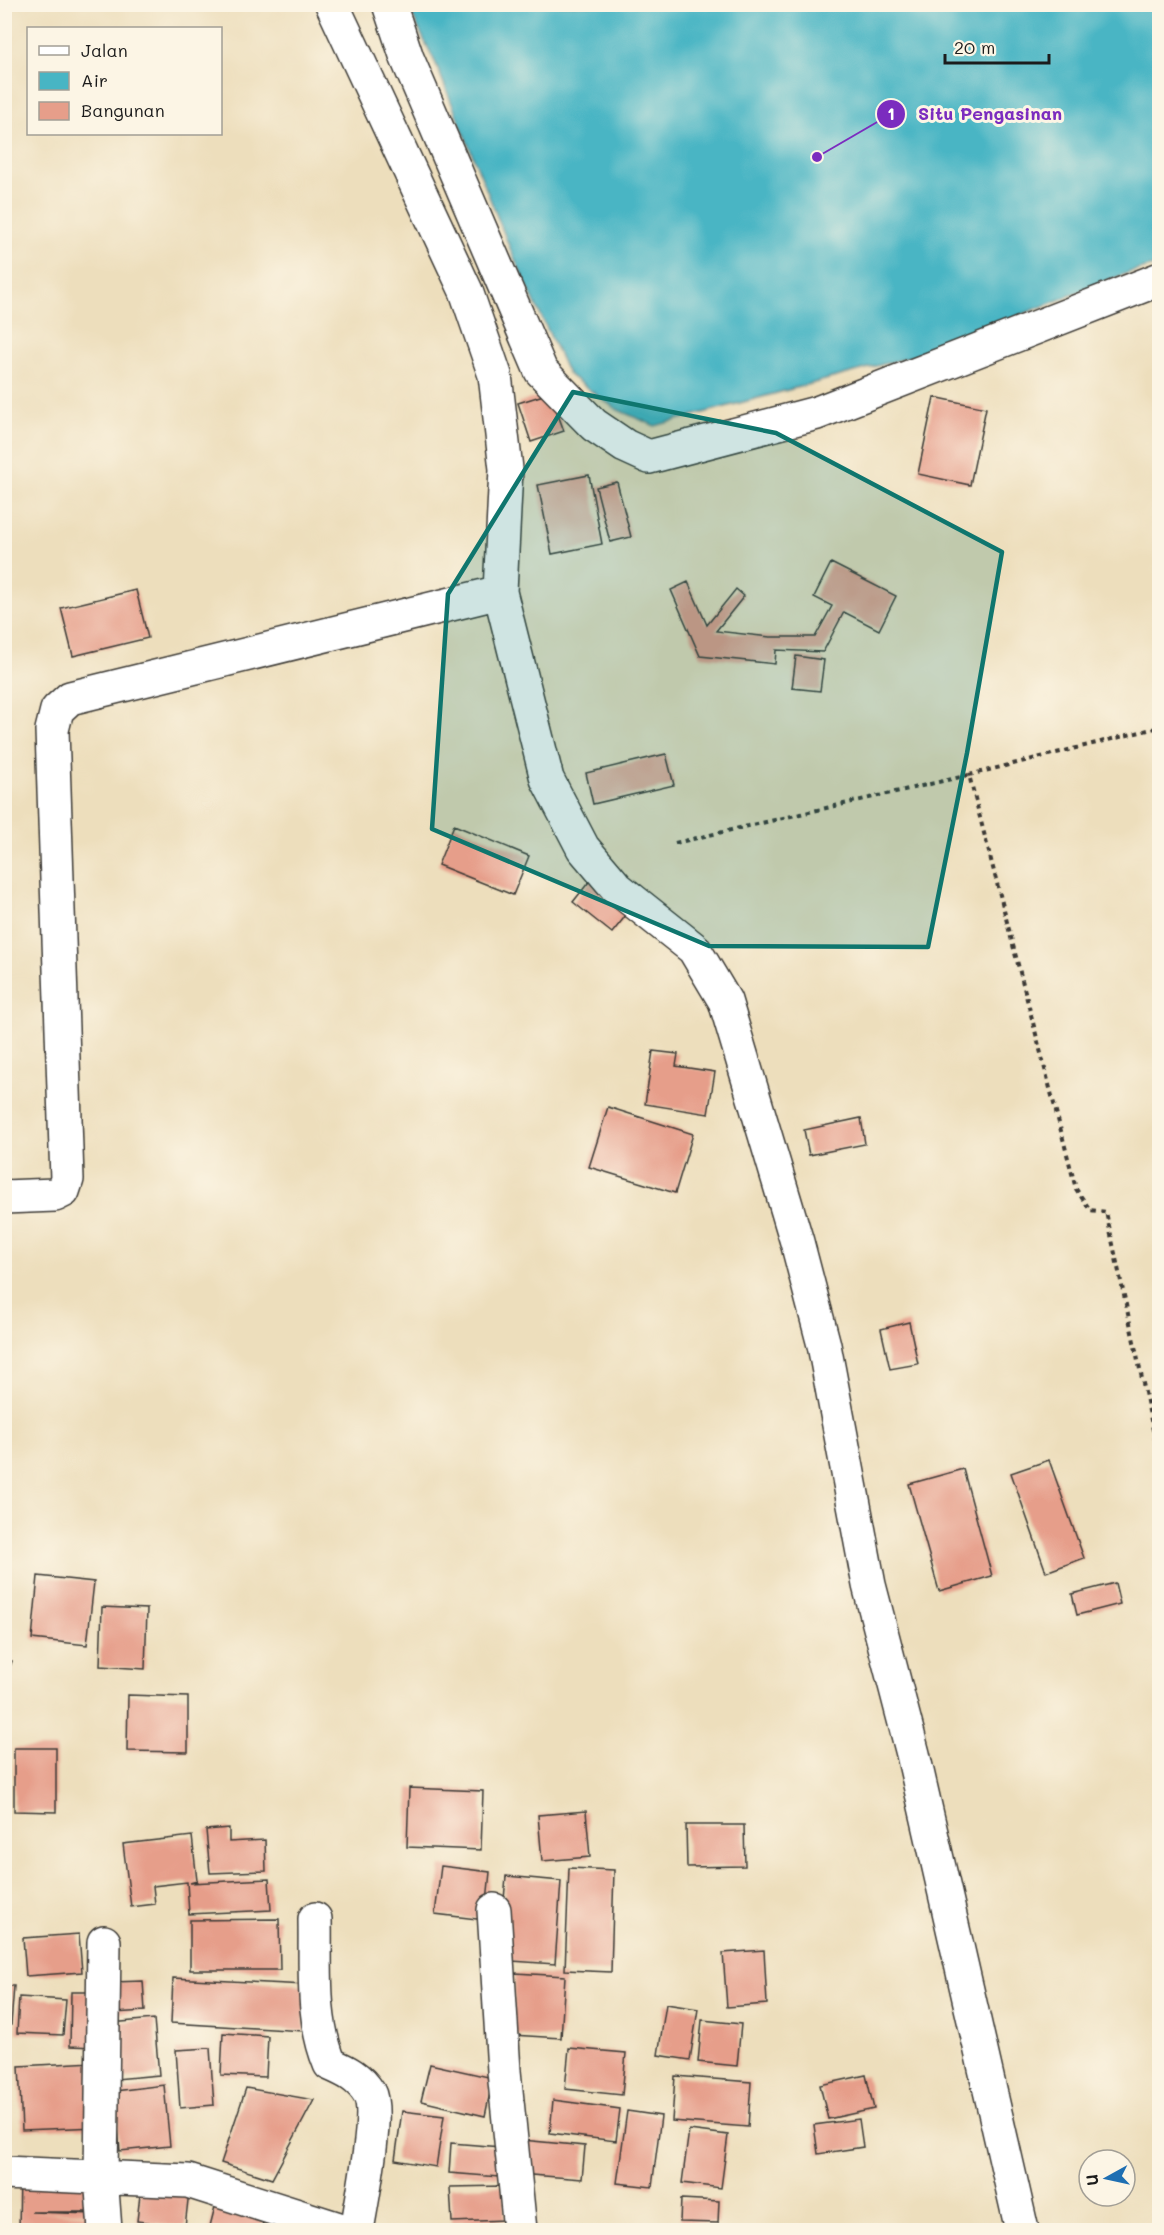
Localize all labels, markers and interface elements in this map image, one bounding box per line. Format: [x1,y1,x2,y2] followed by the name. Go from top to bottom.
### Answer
[27,27,222,135] legend
[945,27,1048,65] scale bar
[954,35,995,59] text: 20 m
[81,38,128,62] text: Jalan
[81,68,108,92] text: Air
[876,96,1074,132] callout: Situ Pengasinan
[81,98,165,122] text: Bangunan
[887,101,895,125] text: 1
[918,101,1062,125] text: Situ Pengasinan
[1077,2148,1137,2208] north arrow
[1080,2173,1103,2187] text: U

